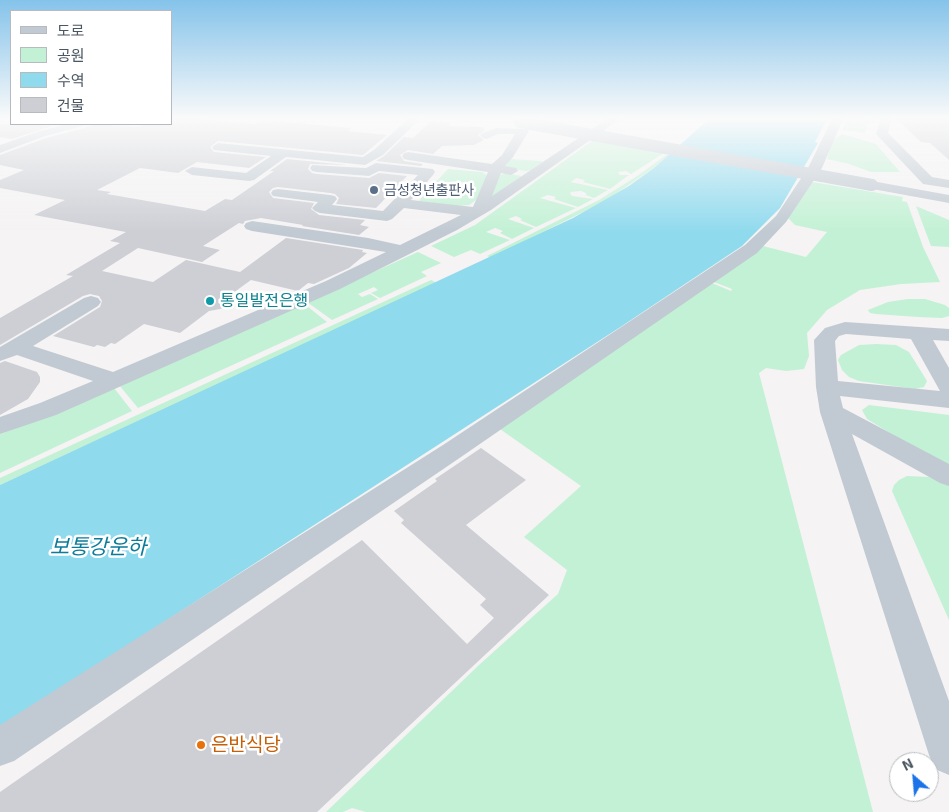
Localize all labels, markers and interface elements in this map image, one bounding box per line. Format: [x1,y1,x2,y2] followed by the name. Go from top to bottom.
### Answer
[10,10,172,125] legend
[57,21,85,39] text: 도로
[57,46,85,64] text: 공원
[57,71,85,89] text: 수역
[57,96,85,114] text: 건물
[384,182,474,198] place label: 금성청년출판사
[368,184,380,196] marker: 금성청년출판사
[220,291,308,311] place label: 통일발전은행
[204,295,216,307] marker: 통일발전은행
[50,534,146,560] water label: 보통강운하
[211,734,281,756] place label: 은반식당
[195,739,207,751] marker: 은반식당
[889,752,939,802] north arrow
[899,754,916,774] text: N

